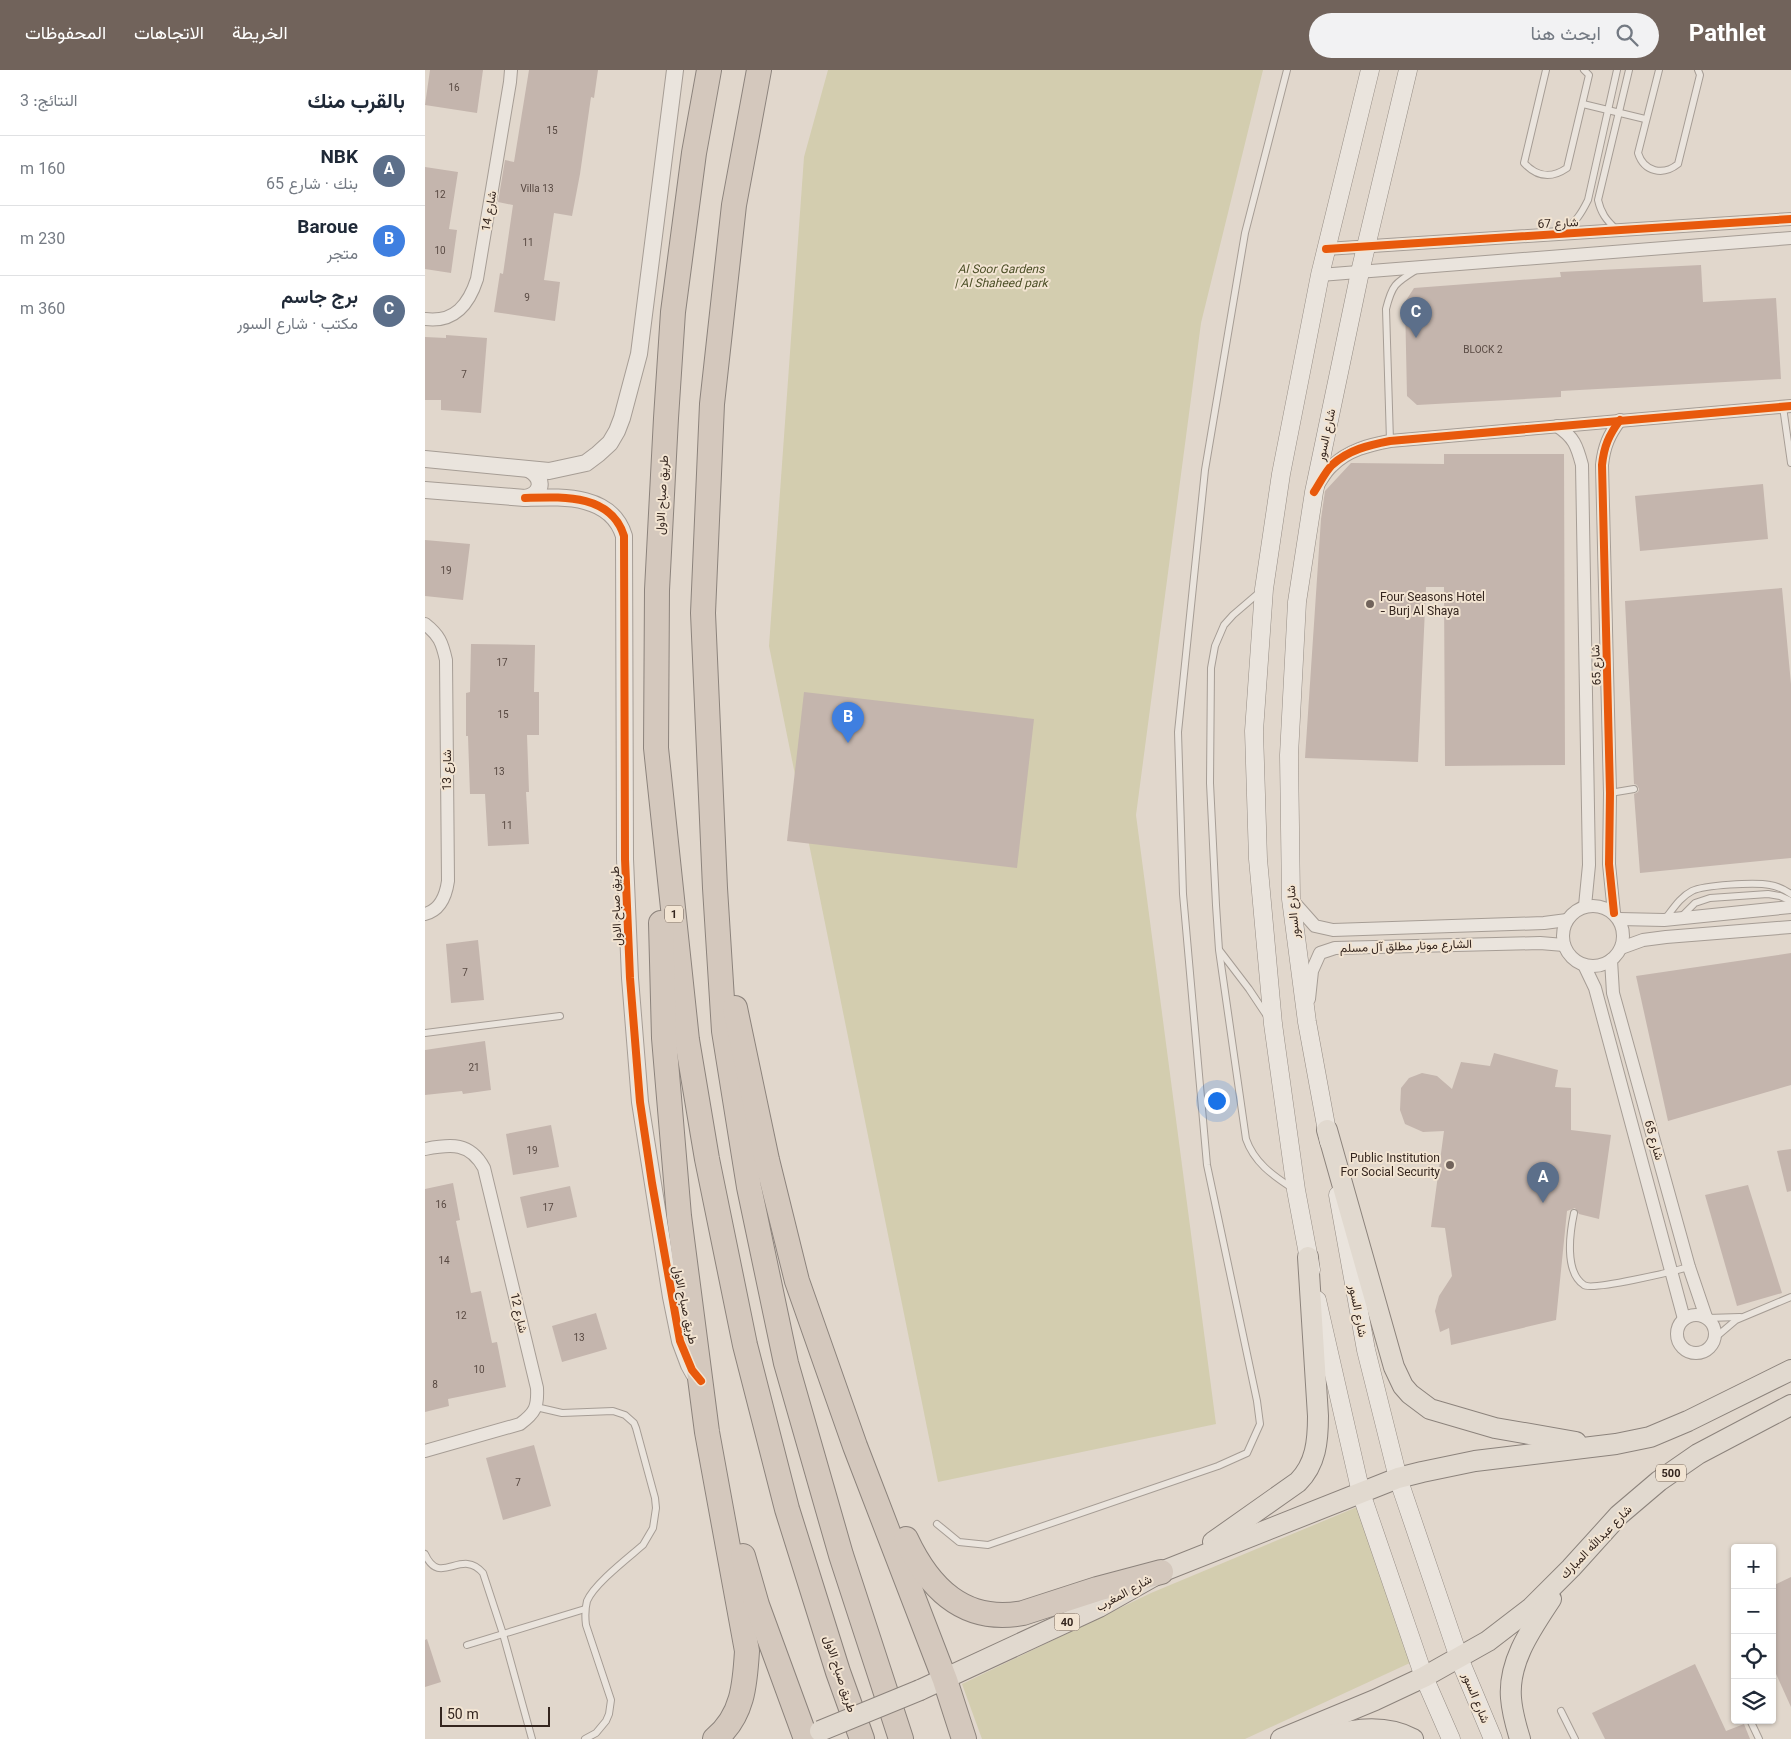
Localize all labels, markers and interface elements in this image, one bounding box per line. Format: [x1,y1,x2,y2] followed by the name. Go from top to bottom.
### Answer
[1309,13,1659,58] search box
[1689,16,1766,54] text: Pathlet
[25,21,106,49] text: المحفوظات
[134,21,204,49] text: الاتجاهات
[232,21,288,49] text: الخريطة
[1531,21,1601,50] text: ابحث هنا
[1613,21,1641,49] icon: search
[448,81,460,96] house number: 16
[308,86,405,119] text: بالقرب منك
[20,90,78,115] text: النتائج: 3
[546,124,558,139] house number: 15
[320,144,358,173] text: NBK
[20,158,65,183] text: 160 m
[384,158,394,183] text: A
[266,173,358,198] text: بنك · شارع 65
[520,182,554,197] house number: Villa 13
[434,188,446,203] house number: 12
[478,189,502,233] street label: شارع 14
[297,214,358,243] text: Baroue
[1537,214,1579,234] street label: شارع 67
[20,228,65,253] text: 230 m
[384,228,394,253] text: B
[522,236,534,251] house number: 11
[327,243,358,268] text: متجر
[434,244,446,259] house number: 10
[954,261,1049,293] park label: Al Soor Gardens | Al Shaheed park
[281,284,358,313] text: برج جاسم
[524,291,530,306] house number: 9
[1400,297,1432,338] pin: C
[20,298,65,323] text: 360 m
[384,298,394,323] text: C
[237,313,358,338] text: مكتب · شارع السور
[1463,343,1503,358] house number: BLOCK 2
[461,368,467,383] house number: 7
[1312,407,1341,464] street label: شارع السور
[652,455,674,535] street label: طريق صباح الاول
[440,564,452,579] house number: 19
[1380,589,1485,621] place label: Four Seasons Hotel - Burj Al Shaya
[1364,598,1376,610] marker: Four Seasons Hotel - Burj Al Shaya
[1587,644,1607,686] street label: شارع 65
[496,656,508,671] house number: 17
[832,702,864,743] pin: B
[497,708,509,723] house number: 15
[439,750,457,790] street label: شارع 13
[493,765,505,780] house number: 13
[501,819,513,834] house number: 11
[607,866,627,946] street label: طريق صباح الاول
[1283,885,1305,940] street label: شارع السور
[665,906,683,922] road number: 1
[1340,936,1472,958] street label: الشارع مونار مطلق آل مسلم
[462,966,468,981] house number: 7
[468,1061,480,1076] house number: 21
[1204,1088,1230,1114] your location
[1639,1118,1667,1162] street label: شارع 65
[526,1144,538,1159] house number: 19
[1341,1150,1440,1182] place label: Public Institution For Social Security
[1444,1159,1456,1171] marker: Public Institution For Social Security
[1527,1162,1559,1203] pin: A
[435,1198,447,1213] house number: 16
[542,1201,554,1216] house number: 17
[438,1254,450,1269] house number: 14
[667,1264,701,1346] street label: طريق صباح الاول
[1343,1282,1371,1339] street label: شارع السور
[505,1291,531,1335] street label: شارع 12
[455,1309,467,1324] house number: 12
[573,1331,585,1346] house number: 13
[473,1363,485,1378] house number: 10
[432,1378,438,1393] house number: 8
[1656,1465,1686,1482] road number: 500
[515,1476,521,1491] house number: 7
[1557,1502,1637,1584] street label: شارع عبدالله المبارك
[1731,1544,1776,1724] map controls
[1731,1544,1776,1589] button: +
[1093,1571,1156,1617] street label: شارع المغرب
[1731,1589,1776,1634] button: −
[1055,1614,1079,1630] road number: 40
[818,1634,860,1715] street label: طريق صباح الاول
[1731,1634,1776,1679] button: locate
[1456,1669,1493,1726] street label: شارع السور
[1731,1679,1776,1724] button: layers
[440,1704,550,1727] scale bar
[447,1705,479,1727] text: 50 m

